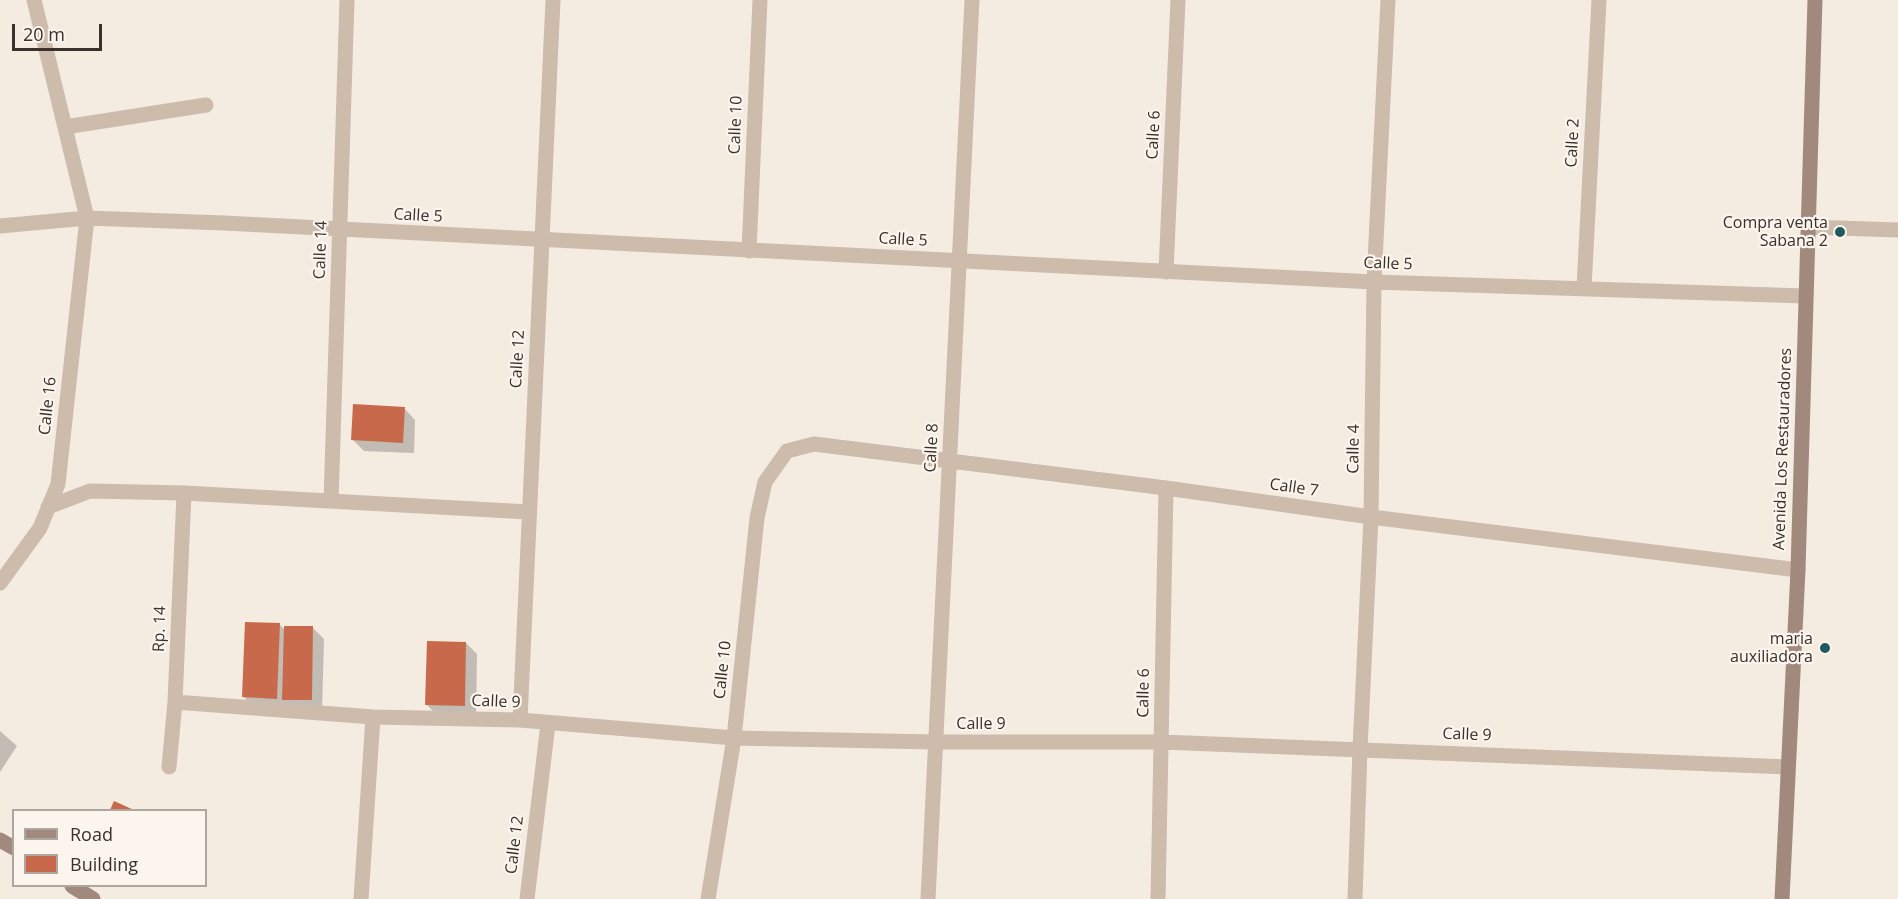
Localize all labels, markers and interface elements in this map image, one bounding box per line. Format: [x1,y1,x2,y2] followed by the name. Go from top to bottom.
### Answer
[15,12,105,50] scale bar
[23,22,65,46] text: 20 m
[725,95,747,155] street label: Calle 10
[1143,110,1165,160] street label: Calle 6
[1562,118,1584,168] street label: Calle 2
[393,205,443,227] street label: Calle 5
[1723,213,1828,251] place label: Compra venta Sabana 2
[310,220,332,280] street label: Calle 14
[1833,225,1847,239] marker: Compra venta Sabana 2
[878,229,928,251] street label: Calle 5
[1363,254,1413,274] street label: Calle 5
[507,329,529,389] street label: Calle 12
[1770,348,1796,550] street label: Avenida Los Restauradores
[35,376,61,436] street label: Calle 16
[921,423,943,473] street label: Calle 8
[1344,424,1364,474] street label: Calle 4
[1268,475,1320,501] street label: Calle 7
[150,606,170,652] street label: Rp. 14
[1730,629,1813,667] place label: maria auxiliadora
[710,640,736,700] street label: Calle 10
[1818,641,1832,655] marker: maria auxiliadora
[1134,668,1154,718] street label: Calle 6
[471,692,521,712] street label: Calle 9
[956,714,1006,734] street label: Calle 9
[1442,725,1492,745] street label: Calle 9
[12,809,207,887] legend
[502,815,528,875] street label: Calle 12
[70,822,113,846] text: Road
[70,852,138,876] text: Building

